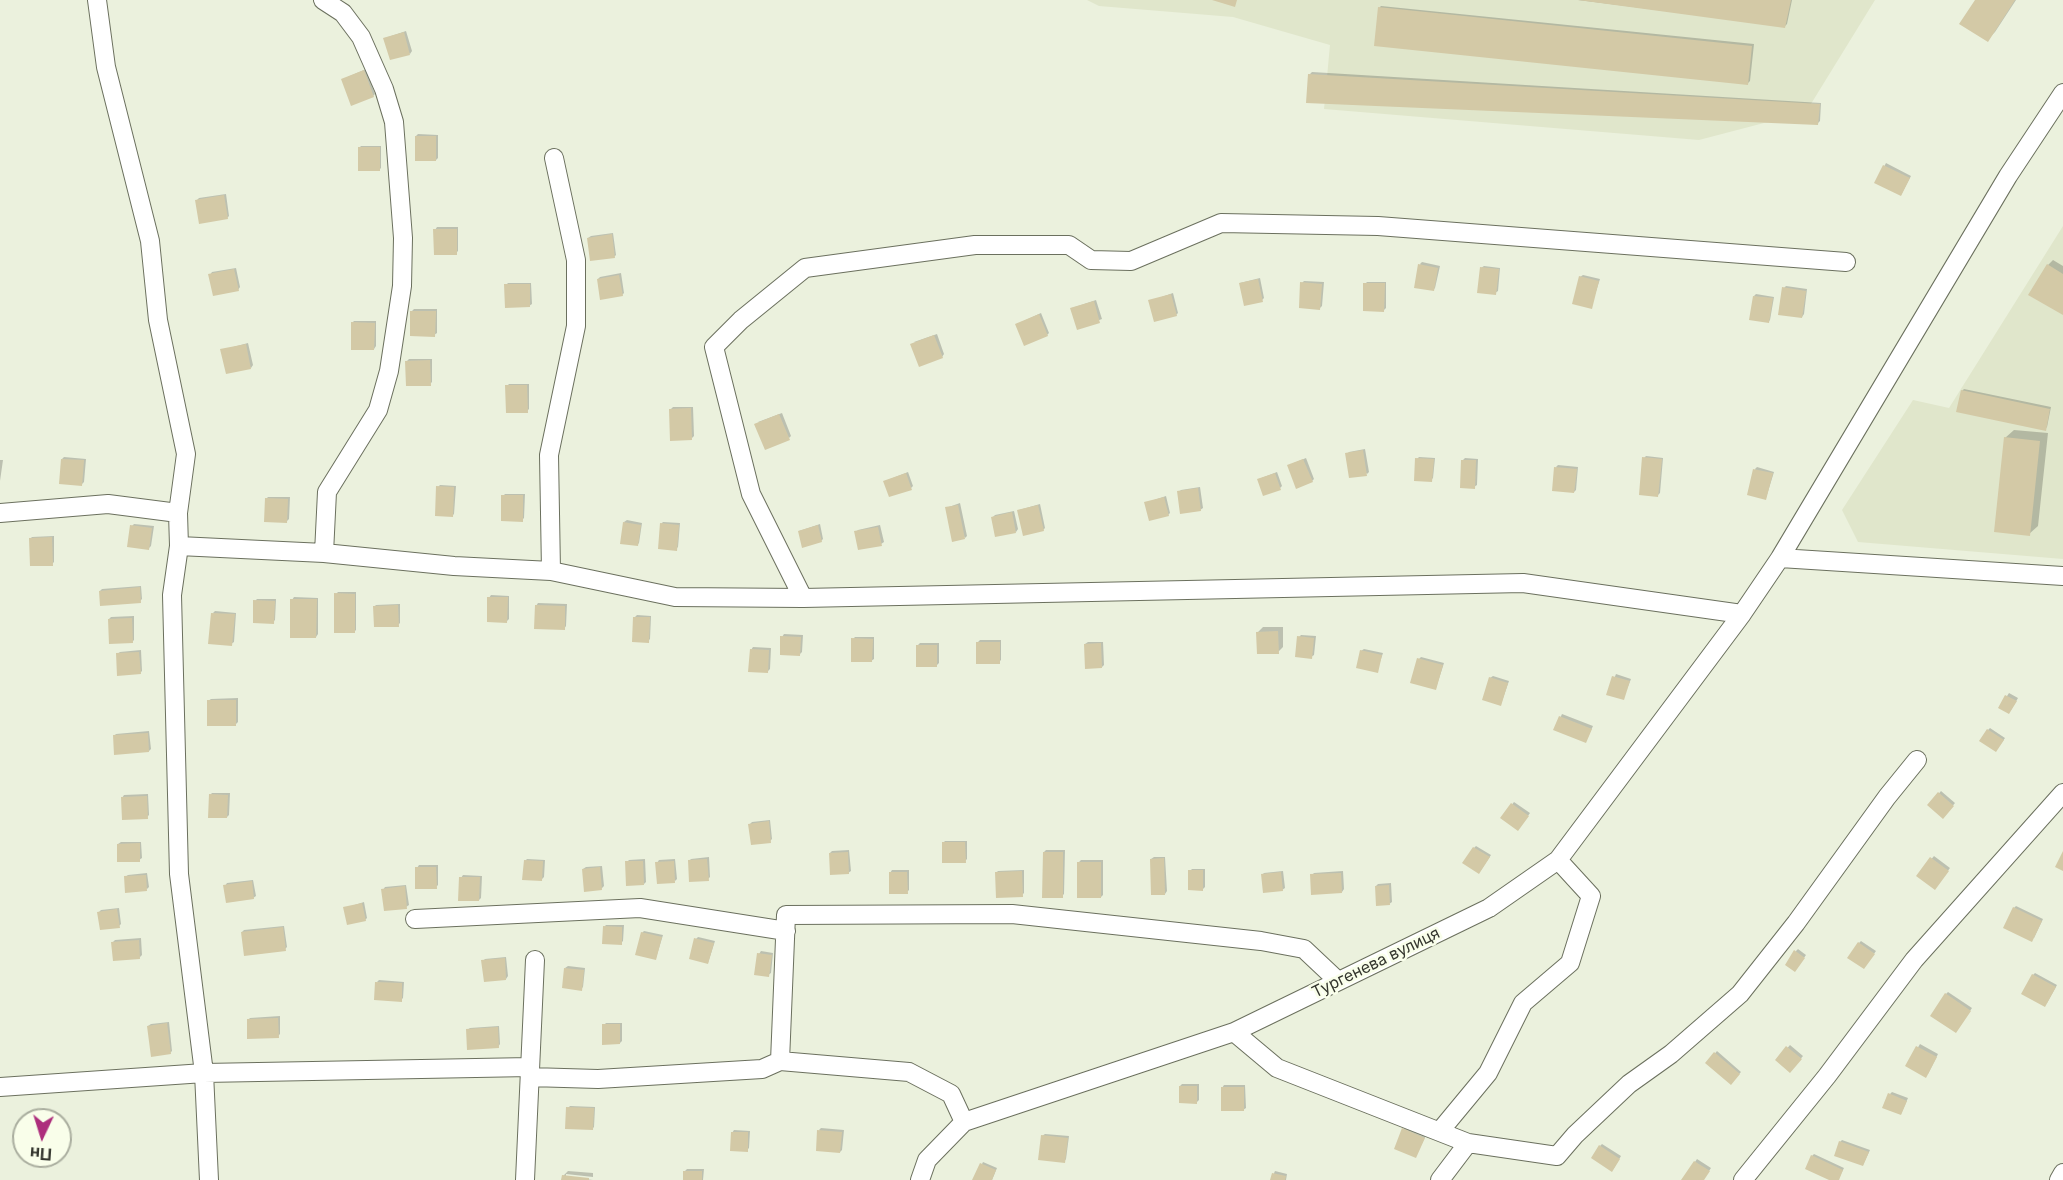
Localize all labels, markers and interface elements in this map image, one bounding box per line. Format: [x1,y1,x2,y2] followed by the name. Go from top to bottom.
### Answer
[1309,924,1443,1002] street label: Тургенева вулиця
[12,1108,72,1168] north arrow
[29,1143,53,1165] text: Пн

